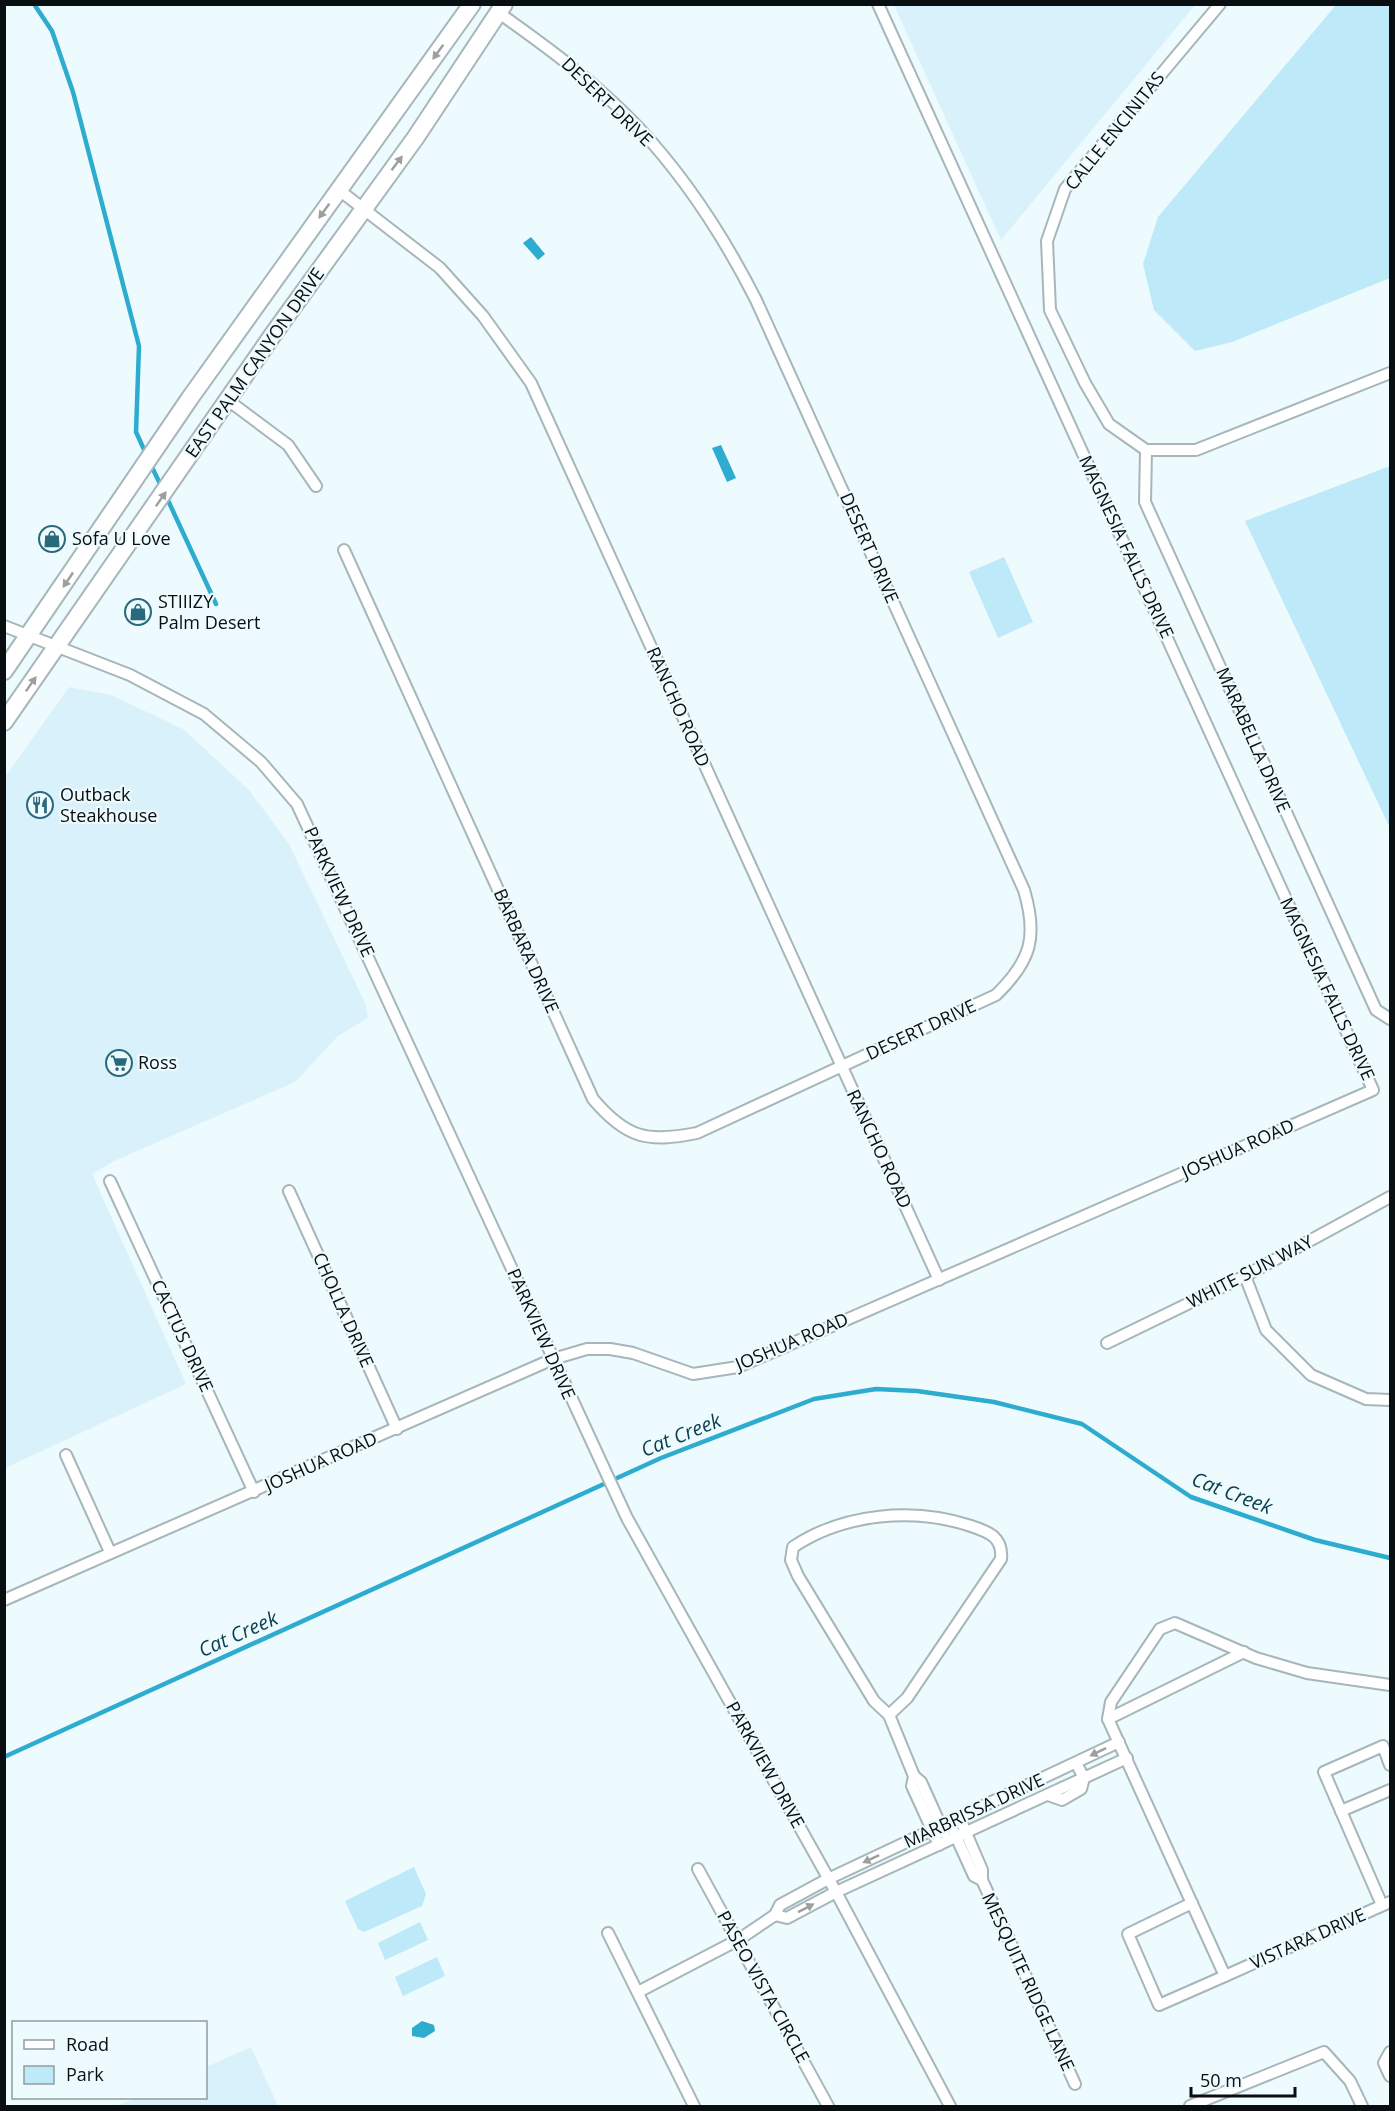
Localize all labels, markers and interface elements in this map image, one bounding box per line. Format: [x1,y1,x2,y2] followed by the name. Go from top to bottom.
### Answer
[432,44,444,60] one-way arrow
[557,51,659,151] street label: DESERT DRIVE
[1059,66,1170,195] street label: CALLE ENCINITAS
[391,155,403,171] one-way arrow
[318,202,330,218] one-way arrow
[179,263,329,462] street label: EAST PALM CANYON DRIVE
[1074,451,1180,642] street label: MAGNESIA FALLS DRIVE
[835,489,905,607] street label: DESERT DRIVE
[155,491,167,507] one-way arrow
[37,524,67,554] shop icon: Sofa U Love
[72,526,171,550] place label: Sofa U Love
[62,571,74,587] one-way arrow
[158,589,260,634] place label: STIIIZY Palm Desert
[123,597,153,627] shop icon: STIIIZY Palm Desert
[642,643,716,770] street label: RANCHO ROAD
[1211,663,1297,816] street label: MARABELLA DRIVE
[25,676,37,692] one-way arrow
[60,782,157,827] place label: Outback Steakhouse
[25,790,55,820] restaurant icon: Outback Steakhouse
[299,822,381,961] street label: PARKVIEW DRIVE
[489,884,565,1017] street label: BARBARA DRIVE
[1275,893,1381,1084] street label: MAGNESIA FALLS DRIVE
[862,993,979,1065] street label: DESERT DRIVE
[104,1048,134,1078] supermarket icon: Ross
[138,1050,177,1074] place label: Ross
[842,1085,918,1212] street label: RANCHO ROAD
[1176,1113,1298,1184] street label: JOSHUA ROAD
[1182,1228,1318,1313] street label: WHITE SUN WAY
[308,1248,380,1371] street label: CHOLLA DRIVE
[502,1264,582,1403] street label: PARKVIEW DRIVE
[146,1275,219,1396] street label: CACTUS DRIVE
[730,1306,852,1376] street label: JOSHUA ROAD
[637,1406,726,1463] water label: Cat Creek
[259,1426,381,1497] street label: JOSHUA ROAD
[1188,1465,1277,1521] water label: Cat Creek
[194,1604,283,1663] water label: Cat Creek
[721,1697,811,1832] street label: PARKVIEW DRIVE
[1089,1748,1106,1757] one-way arrow
[900,1767,1048,1853] street label: MARBRISSA DRIVE
[862,1854,880,1864] one-way arrow
[977,1889,1081,2075] street label: MESQUITE RIDGE LANE
[1246,1902,1369,1974] street label: VISTARA DRIVE
[797,1903,815,1913] one-way arrow
[712,1906,816,2067] street label: PASEO VISTA CIRCLE
[12,2021,207,2099] legend
[66,2032,109,2056] text: Road
[1191,2060,1294,2098] scale bar
[66,2062,104,2086] text: Park
[1200,2068,1242,2092] text: 50 m

